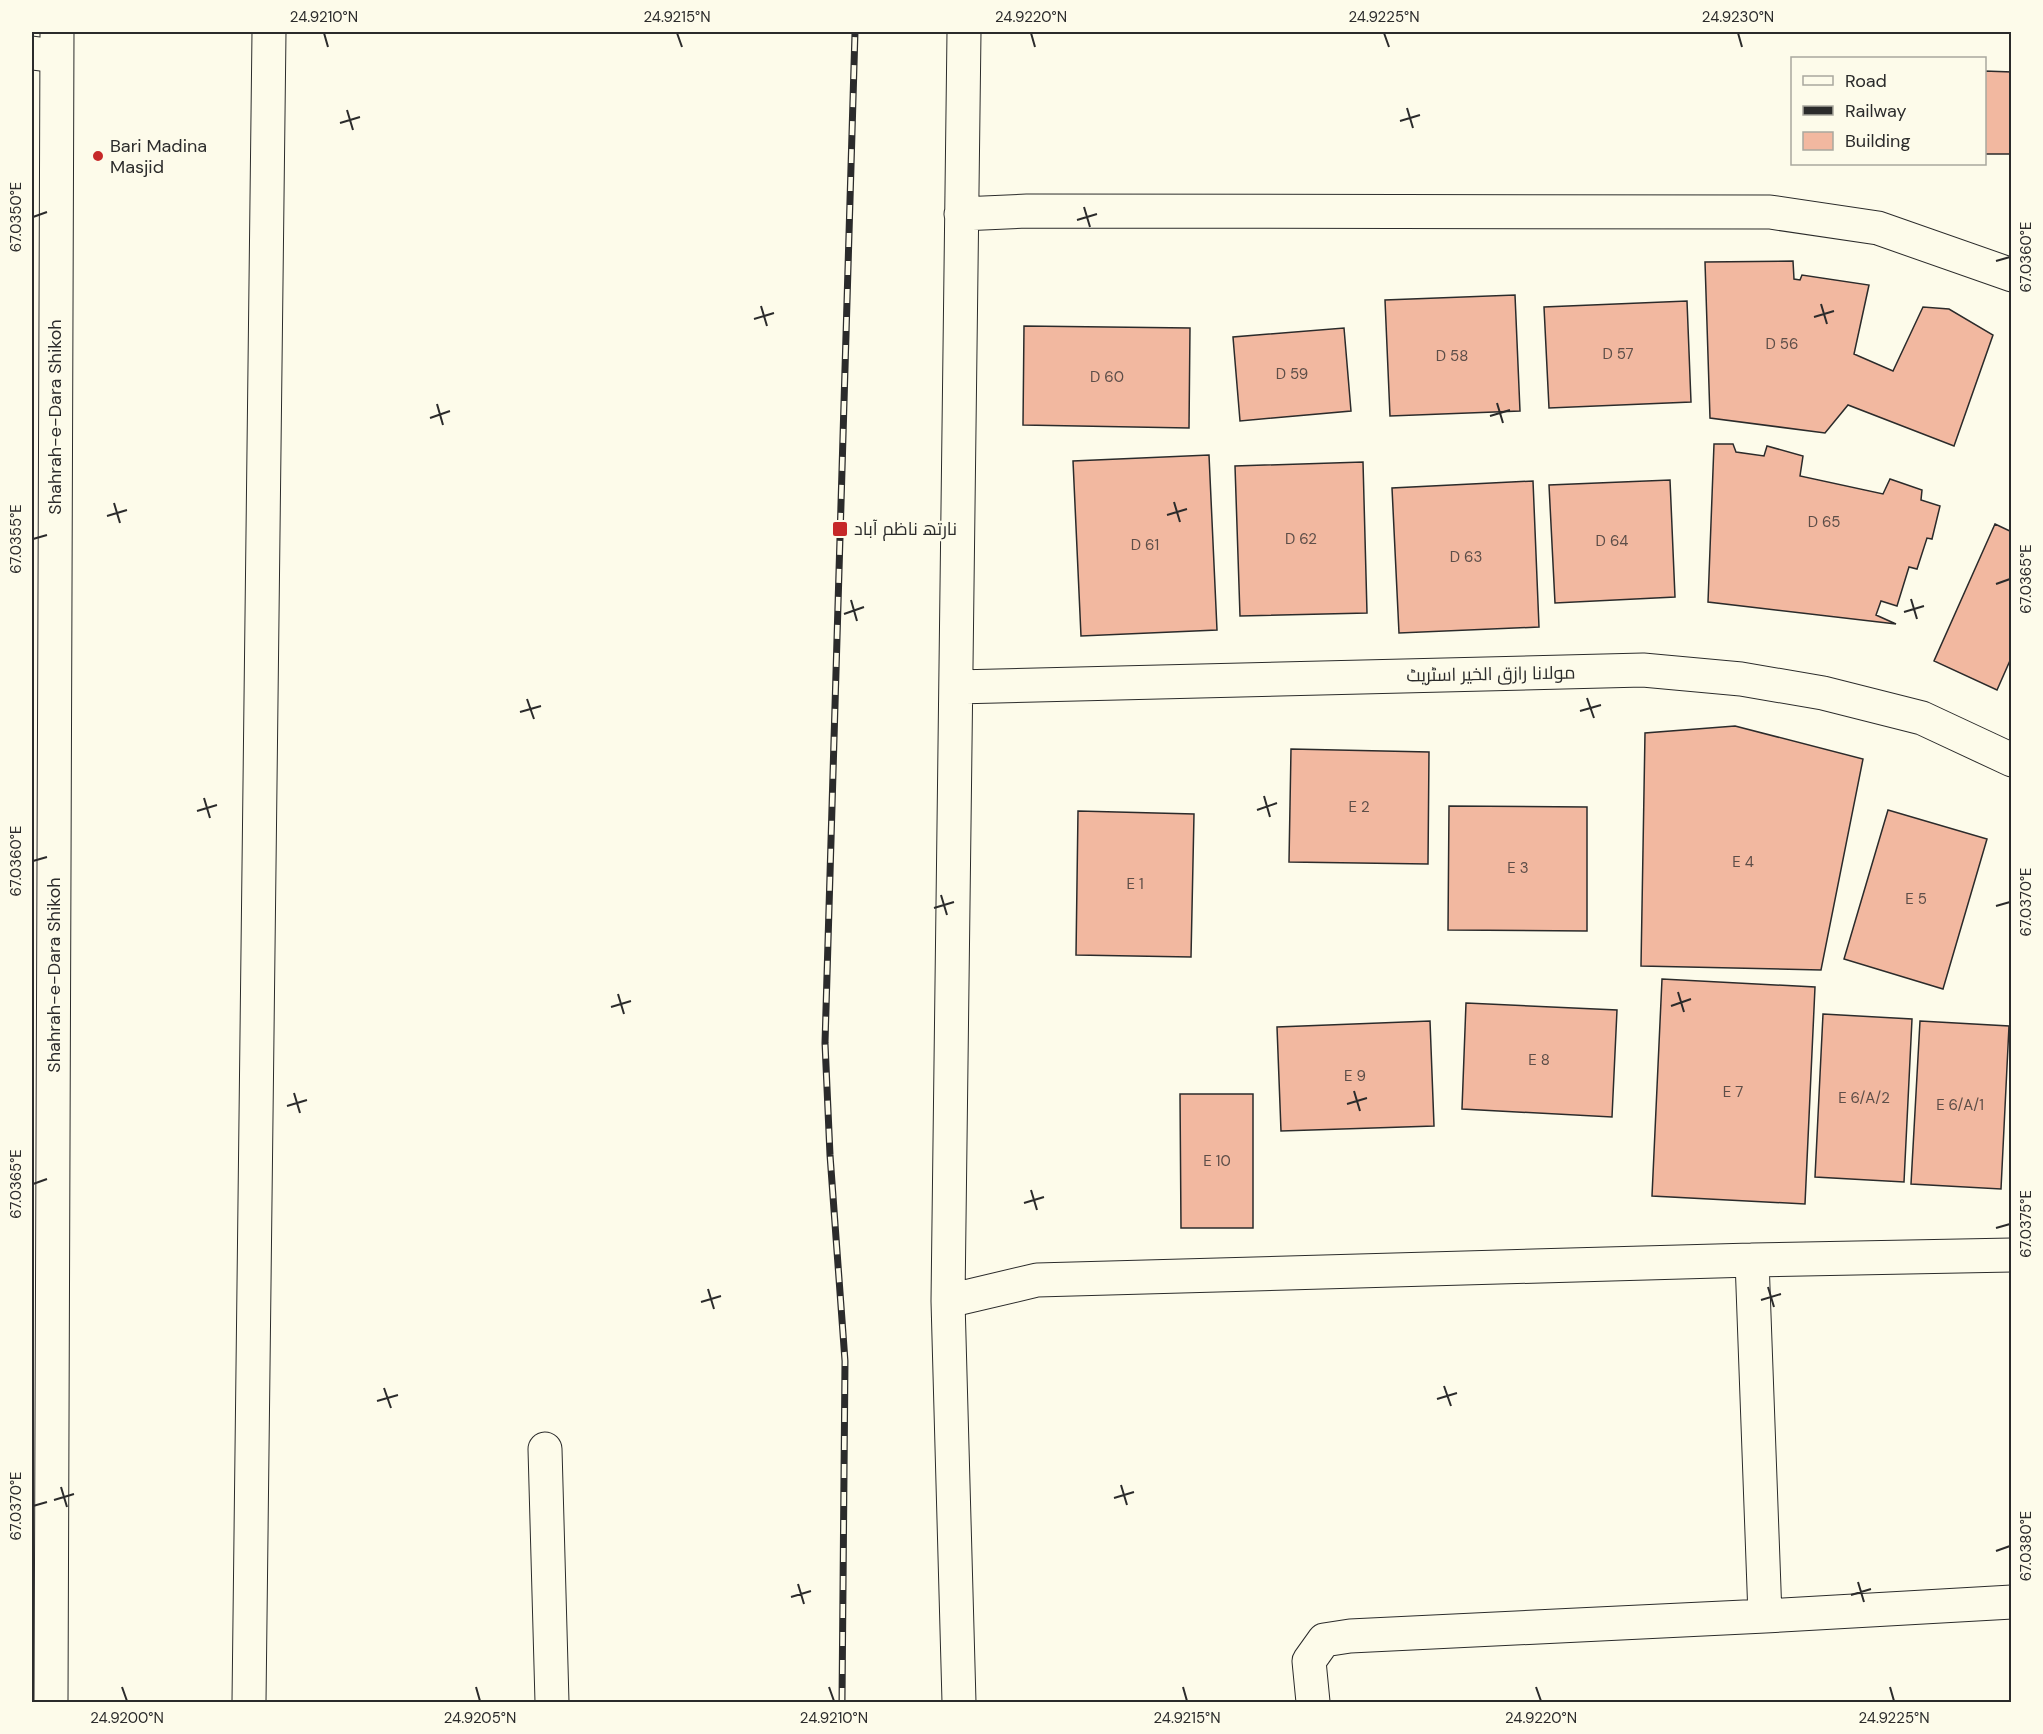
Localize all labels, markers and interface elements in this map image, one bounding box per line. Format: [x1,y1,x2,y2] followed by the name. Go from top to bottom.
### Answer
[290,7,358,27] text: 24.9210°N
[643,7,711,27] text: 24.9215°N
[995,7,1067,27] text: 24.9220°N
[1348,7,1420,27] text: 24.9225°N
[1702,7,1774,27] text: 24.9230°N
[1791,57,1986,165] legend
[1845,69,1887,93] text: Road
[1845,99,1907,123] text: Railway
[1845,129,1910,153] text: Building
[110,134,207,179] place label: Bari Madina Masjid
[91,149,105,163] marker: Bari Madina Masjid
[6,182,26,252] text: 67.0350°E
[2016,222,2036,292] text: 67.0360°E
[43,319,67,515] street label: Shahrah-e-Dara Shikoh
[1766,334,1798,354] house number: D 56
[1602,344,1634,364] house number: D 57
[1436,346,1468,366] house number: D 58
[1276,364,1308,384] house number: D 59
[1090,367,1124,387] house number: D 60
[6,504,26,574] text: 67.0355°E
[1808,512,1840,532] house number: D 65
[854,517,957,541] place label: نارتھ ناظم آباد
[831,520,849,538] marker: نارتھ ناظم آباد
[1285,529,1317,549] house number: D 62
[1596,531,1628,551] house number: D 64
[1131,535,1159,555] house number: D 61
[2016,544,2036,614] text: 67.0365°E
[1450,547,1482,567] house number: D 63
[1406,661,1576,687] street label: مولانا رازق الخیر اسٹریٹ
[1348,797,1370,817] house number: E 2
[6,826,26,896] text: 67.0360°E
[1732,852,1754,872] house number: E 4
[1507,858,1529,878] house number: E 3
[2016,867,2036,937] text: 67.0370°E
[1126,874,1144,894] house number: E 1
[42,877,66,1073] street label: Shahrah-e-Dara Shikoh
[1905,889,1927,909] house number: E 5
[1528,1050,1550,1070] house number: E 8
[1344,1066,1366,1086] house number: E 9
[1723,1082,1743,1102] house number: E 7
[1838,1088,1890,1108] house number: E 6/A/2
[1936,1095,1984,1115] house number: E 6/A/1
[6,1149,26,1219] text: 67.0365°E
[1203,1151,1231,1171] house number: E 10
[2016,1190,2036,1258] text: 67.0375°E
[6,1471,26,1541] text: 67.0370°E
[2016,1511,2036,1581] text: 67.0380°E
[90,1708,164,1728] text: 24.9200°N
[444,1708,516,1728] text: 24.9205°N
[800,1708,868,1728] text: 24.9210°N
[1153,1708,1221,1728] text: 24.9215°N
[1505,1708,1577,1728] text: 24.9220°N
[1858,1708,1930,1728] text: 24.9225°N

